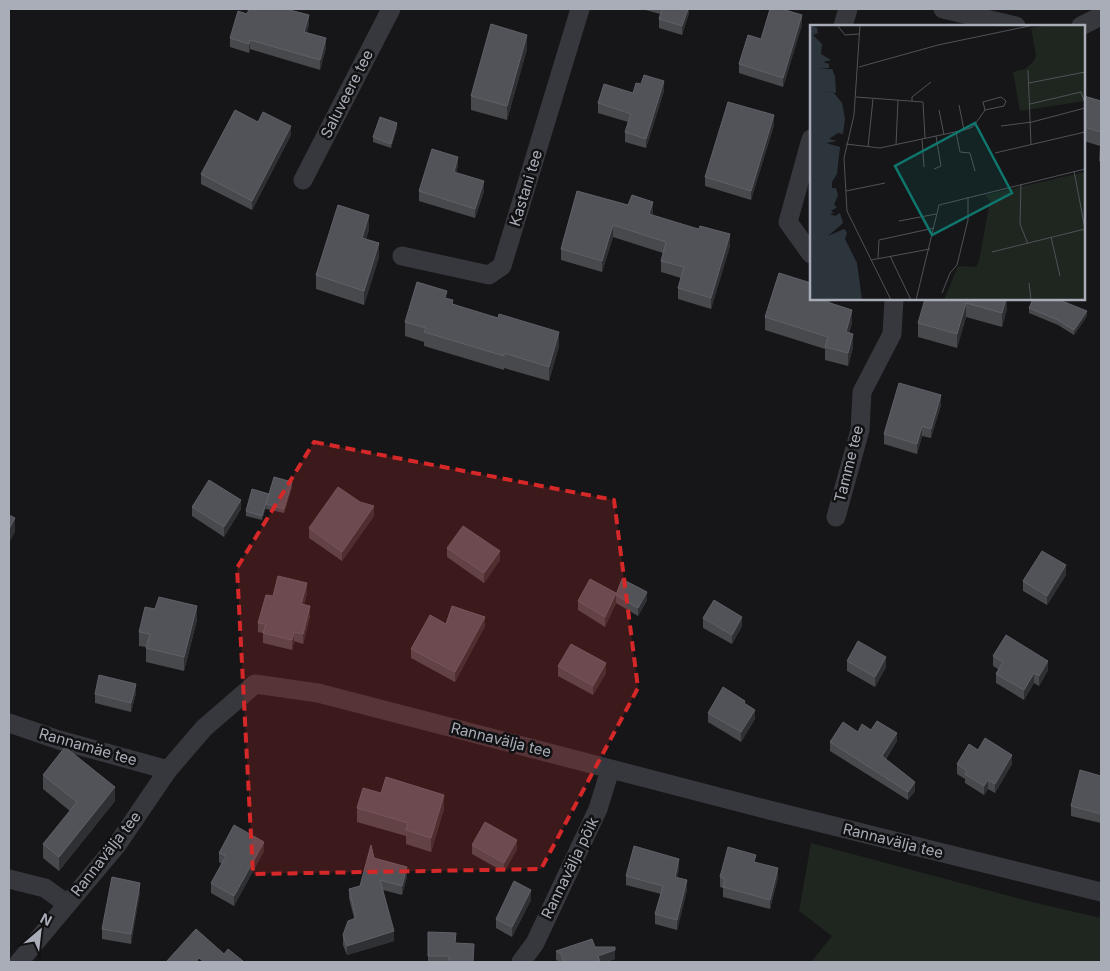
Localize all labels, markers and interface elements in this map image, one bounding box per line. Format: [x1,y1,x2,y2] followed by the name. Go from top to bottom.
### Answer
[810,25,1085,300] inset map
[316,46,377,141] street label: Saluveere tee
[505,147,546,228] street label: Kastani tee
[830,423,867,504] street label: Tamme tee
[449,718,553,761] street label: Rannavälja tee
[37,723,139,770] street label: Rannamäe tee
[66,807,145,900] street label: Rannavälja tee
[537,813,603,922] street label: Rannavälja põik
[841,819,945,862] street label: Rannavälja tee
[15,906,65,956] north arrow
[38,909,55,929] text: N

